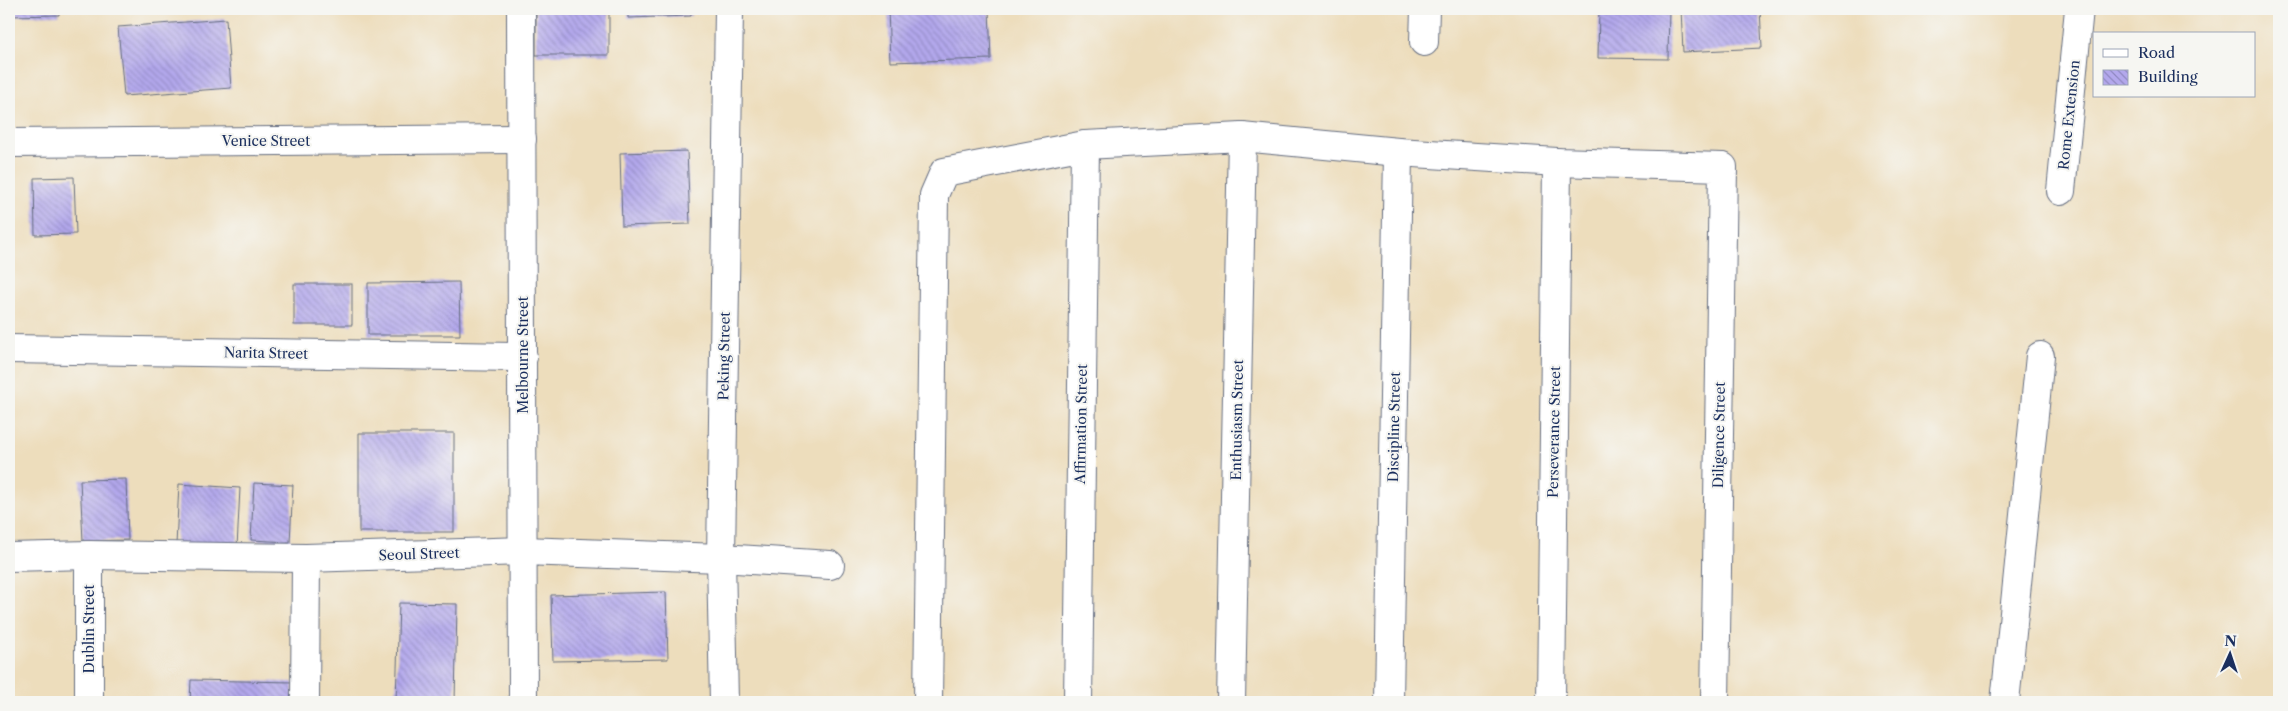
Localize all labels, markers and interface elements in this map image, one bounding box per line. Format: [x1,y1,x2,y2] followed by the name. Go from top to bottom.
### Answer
[2093,32,2256,98] legend
[2138,43,2175,62] text: Road
[2054,59,2084,171] street label: Rome Extension
[2138,67,2198,86] text: Building
[221,132,310,150] street label: Venice Street
[514,296,532,414] street label: Melbourne Street
[714,311,734,400] street label: Peking Street
[224,343,308,363] street label: Narita Street
[1227,359,1247,481] street label: Enthusiasm Street
[1071,364,1091,485] street label: Affirmation Street
[1544,366,1564,498] street label: Perseverance Street
[1384,372,1404,482] street label: Discipline Street
[1709,382,1729,488] street label: Diligence Street
[378,544,460,564] street label: Seoul Street
[80,584,98,674] street label: Dublin Street
[2206,628,2256,678] north arrow
[2224,632,2237,650] text: N

